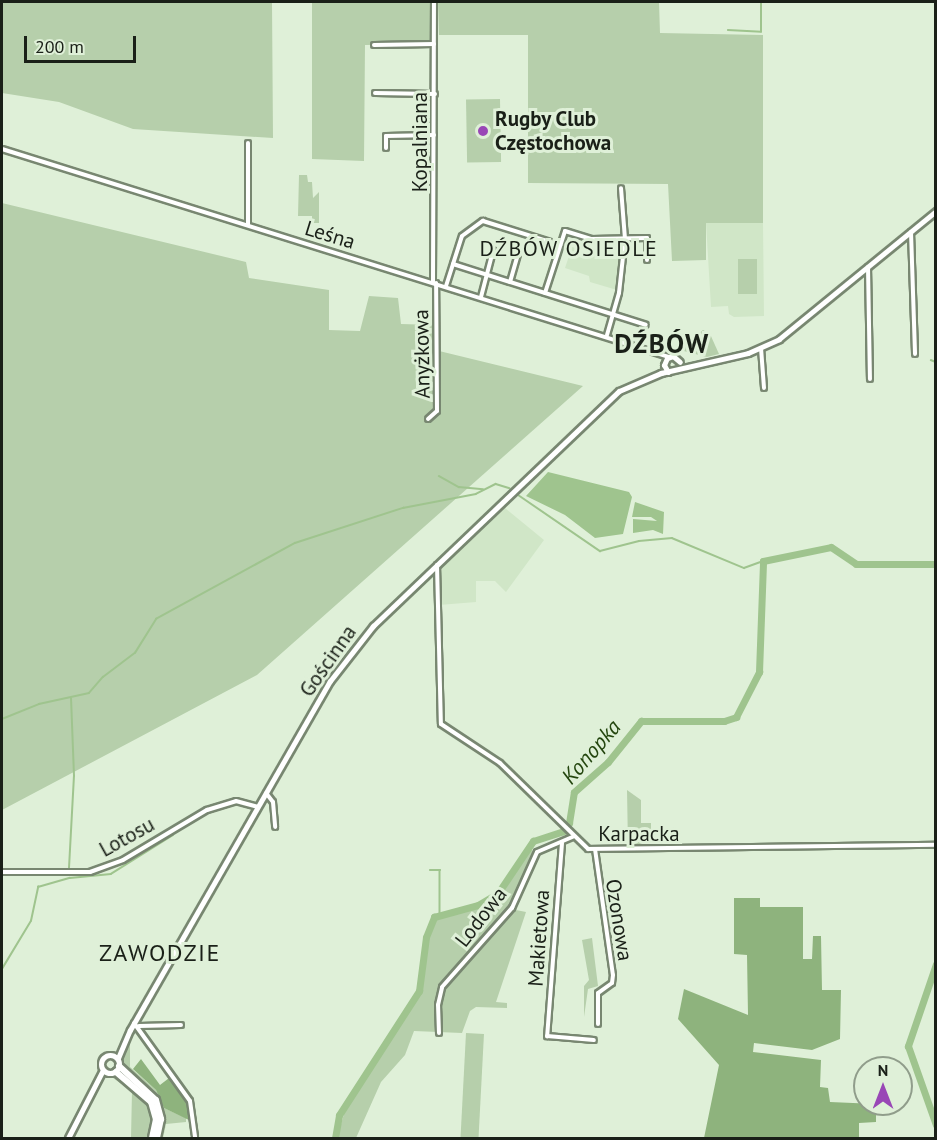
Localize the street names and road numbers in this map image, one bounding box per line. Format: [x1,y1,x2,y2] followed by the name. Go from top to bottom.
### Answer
[407,92,433,192] street label: Kopalniana
[302,215,358,255] street label: Leśna
[409,309,435,399] street label: Anyżkowa
[294,620,362,702] street label: Gościnna
[95,812,159,862] street label: Lotosu
[598,821,680,847] street label: Karpacka
[600,877,638,963] street label: Ozonowa
[450,882,512,952] street label: Lodowa
[523,889,555,987] street label: Makietowa

